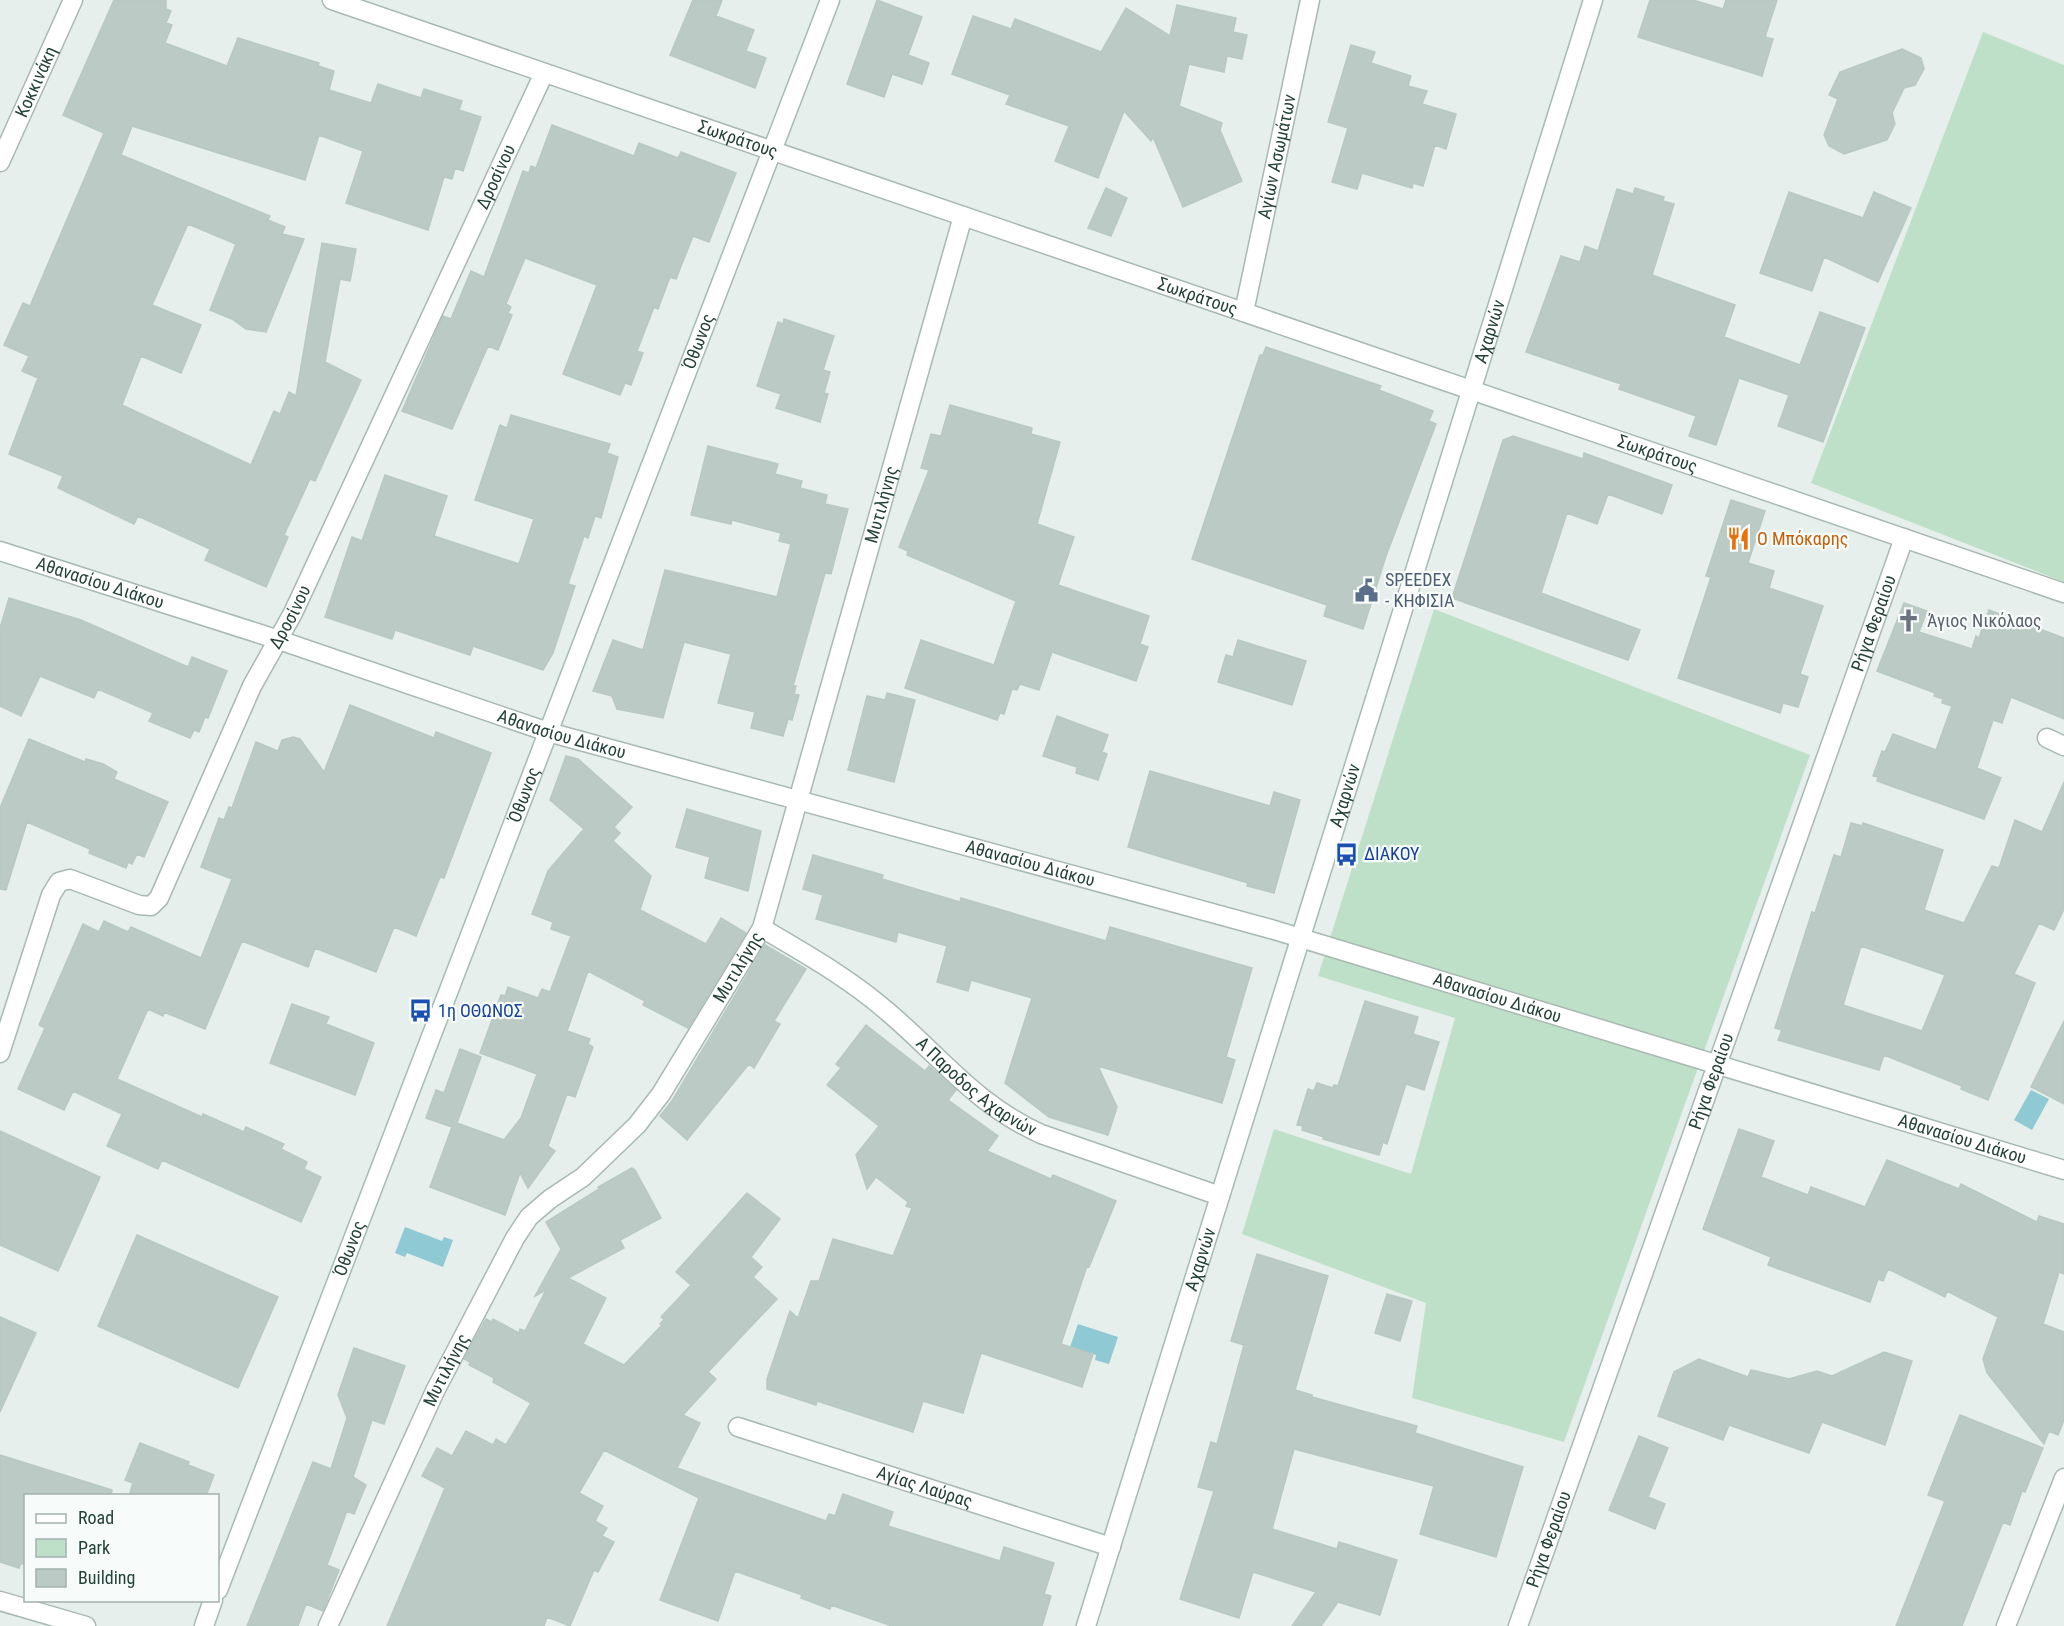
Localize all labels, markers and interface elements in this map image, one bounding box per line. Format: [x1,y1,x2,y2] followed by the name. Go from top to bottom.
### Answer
[11,43,61,120] street label: Κοκκινάκη
[1253,92,1300,220] street label: Αγίων Ασωμάτων
[695,115,781,162] street label: Σωκράτους
[471,141,519,212] street label: Δροσίνου
[1155,273,1240,319] street label: Σωκράτους
[1469,297,1509,366] street label: Αχαρνών
[678,310,718,373] street label: Όθωνος
[1615,430,1700,477] street label: Σωκράτους
[860,463,902,545] street label: Μυτιλήνης
[1726,526,1752,552] restaurant icon: Ο Μπόκαρης
[1757,528,1848,549] place label: Ο Μπόκαρης
[34,552,167,613] street label: Αθανασίου Διάκου
[1385,569,1455,611] place label: SPEEDEX - ΚΗΦΙΣΙΑ
[1847,572,1900,674] street label: Ρήγα Φεραίου
[1354,577,1380,603] public building icon: SPEEDEX - ΚΗΦΙΣΙΑ
[264,582,314,652] street label: Δροσίνου
[1896,608,1922,634] church icon: Άγιος Νικόλαος
[1927,610,2042,631] place label: Άγιος Νικόλαος
[495,705,628,763] street label: Αθανασίου Διάκου
[1325,761,1364,830] street label: Αχαρνών
[503,764,544,826] street label: Όθωνος
[964,835,1097,891] street label: Αθανασίου Διάκου
[1333,841,1359,867] bus stop icon: ΔΙΑΚΟΥ
[1364,843,1420,864] place label: ΔΙΑΚΟΥ
[708,928,767,1006] street label: Μυτιλήνης
[1431,968,1564,1027] street label: Αθανασίου Διάκου
[407,998,433,1024] bus stop icon: 1η ΟΘΩΝΟΣ
[438,1000,523,1021] place label: 1η ΟΘΩΝΟΣ
[1684,1030,1738,1132] street label: Ρήγα Φεραίου
[912,1032,1041,1140] street label: Α Παροδος Αχαρνών
[1896,1109,2029,1168] street label: Αθανασίου Διάκου
[328,1218,369,1280] street label: Όθωνος
[1180,1225,1220,1294] street label: Αχαρνών
[418,1330,473,1409] street label: Μυτιλήνης
[874,1461,975,1512] street label: Αγίας Λαύρας
[1522,1488,1575,1590] street label: Ρήγα Φεραίου
[24,1494,219,1602] legend
[78,1507,114,1528] text: Road
[78,1537,110,1558] text: Park
[78,1567,135,1588] text: Building

